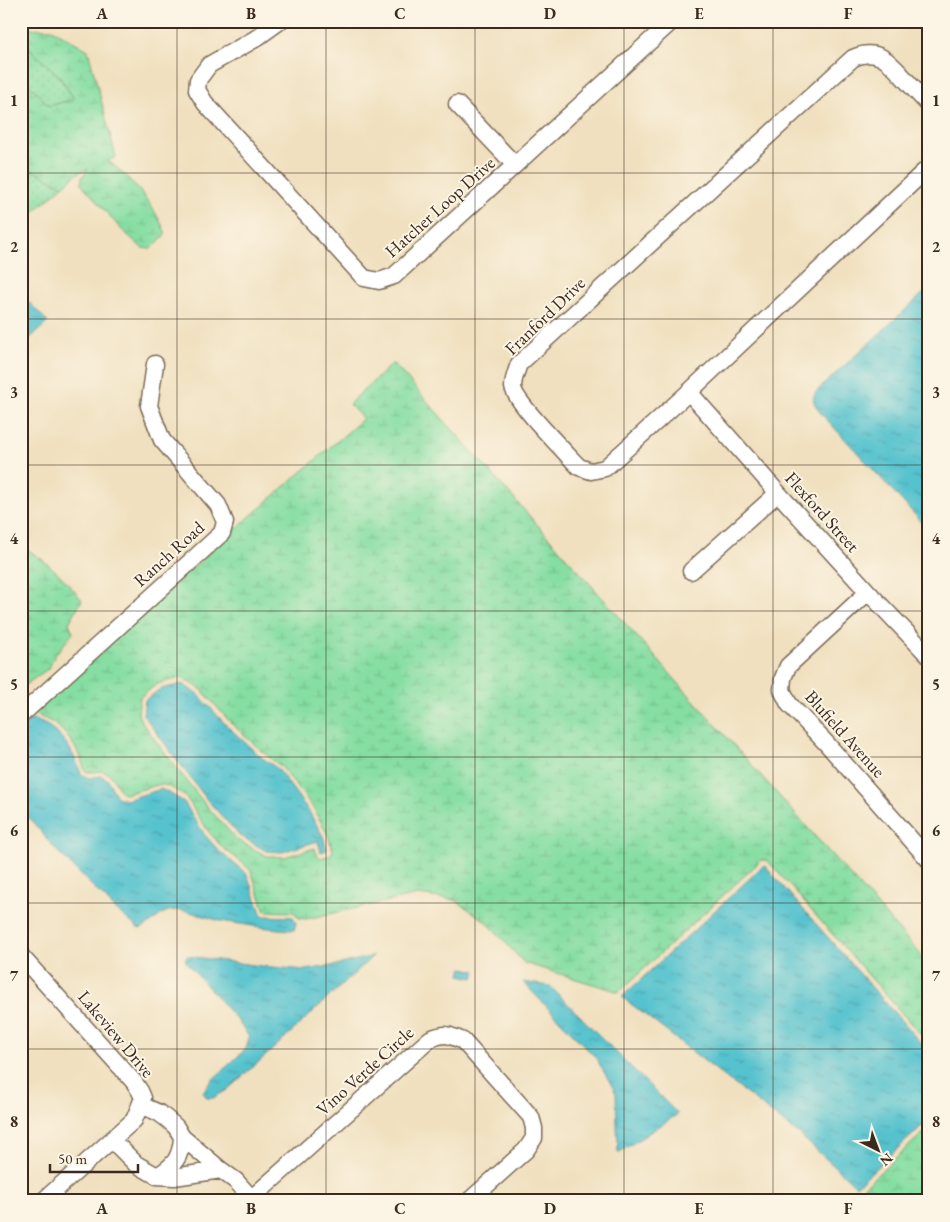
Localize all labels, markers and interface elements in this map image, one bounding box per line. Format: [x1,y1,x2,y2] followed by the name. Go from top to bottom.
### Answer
[95,3,108,24] text: A
[246,3,256,24] text: B
[394,3,406,24] text: C
[544,3,556,24] text: D
[694,3,704,24] text: E
[844,3,853,24] text: F
[10,90,18,111] text: 1
[932,90,940,111] text: 1
[380,151,500,262] street label: Hatcher Loop Drive
[10,236,19,257] text: 2
[932,236,941,257] text: 2
[500,272,590,360] street label: Franford Drive
[10,382,18,403] text: 3
[932,382,940,403] text: 3
[780,467,865,557] street label: Flexford Street
[128,515,209,591] street label: Ranch Road
[10,528,19,549] text: 4
[932,528,941,549] text: 4
[10,674,18,695] text: 5
[932,674,940,695] text: 5
[800,685,891,782] street label: Blufield Avenue
[10,820,19,841] text: 6
[932,820,941,841] text: 6
[10,965,19,986] text: 7
[932,965,941,986] text: 7
[73,985,160,1082] street label: Lakeview Drive
[311,1021,418,1120] street label: Vino Verde Circle
[10,1111,18,1132] text: 8
[932,1111,940,1132] text: 8
[852,1124,902,1174] north arrow
[50,1142,138,1174] scale bar
[58,1149,87,1168] text: 50 m
[876,1149,897,1171] text: N
[95,1198,108,1219] text: A
[246,1198,256,1219] text: B
[394,1198,406,1219] text: C
[544,1198,556,1219] text: D
[694,1198,704,1219] text: E
[844,1198,853,1219] text: F

